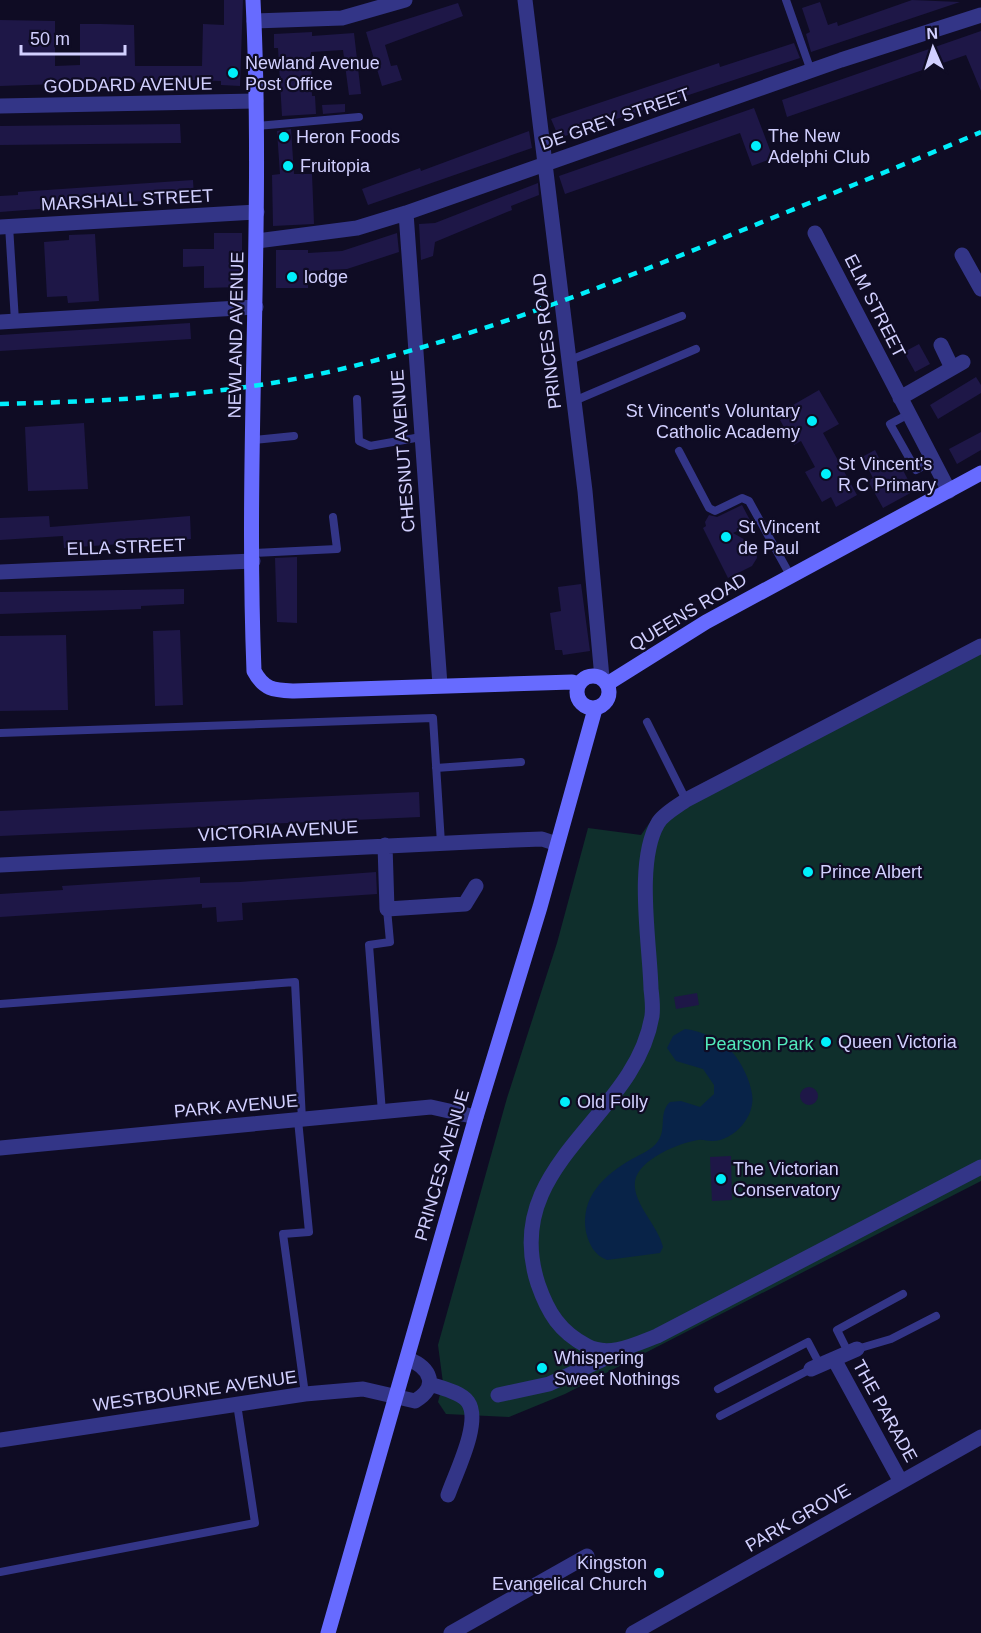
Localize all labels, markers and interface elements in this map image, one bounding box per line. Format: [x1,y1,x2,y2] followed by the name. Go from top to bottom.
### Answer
[21,18,124,56] scale bar
[903,18,963,78] north arrow
[926,25,938,42] text: N
[30,29,70,49] text: 50 m
[245,53,380,94] place label: Newland Avenue Post Office
[226,66,240,80] marker: Newland Avenue Post Office
[43,74,213,96] street label: GODDARD AVENUE
[538,84,692,154] street label: DE GREY STREET
[768,126,870,167] place label: The New Adelphi Club
[296,127,400,147] place label: Heron Foods
[277,130,291,144] marker: Heron Foods
[749,139,763,153] marker: The New Adelphi Club
[300,156,371,176] place label: Fruitopia
[281,159,295,173] marker: Fruitopia
[40,186,214,214] street label: MARSHALL STREET
[225,251,247,419] street label: NEWLAND AVENUE
[840,251,910,361] street label: ELM STREET
[304,267,348,287] place label: lodge
[285,270,299,284] marker: lodge
[529,272,565,410] street label: PRINCES ROAD
[387,369,419,533] street label: CHESNUT AVENUE
[626,401,800,442] place label: St Vincent's Voluntary Catholic Academy
[805,414,819,428] marker: St Vincent's Voluntary Catholic Academy
[838,454,936,495] place label: St Vincent's R C Primary
[819,467,833,481] marker: St Vincent's R C Primary
[738,517,820,558] place label: St Vincent de Paul
[719,530,733,544] marker: St Vincent de Paul
[66,535,186,559] street label: ELLA STREET
[626,569,750,655] street label: QUEENS ROAD
[197,817,359,845] street label: VICTORIA AVENUE
[820,862,922,882] place label: Prince Albert
[801,865,815,879] marker: Prince Albert
[838,1032,958,1052] place label: Queen Victoria
[704,1034,815,1054] park label: Pearson Park
[819,1035,833,1049] marker: Queen Victoria
[411,1087,473,1243] street label: PRINCES AVENUE
[173,1091,299,1121] street label: PARK AVENUE
[577,1092,648,1112] place label: Old Folly
[558,1095,572,1109] marker: Old Folly
[733,1159,840,1200] place label: The Victorian Conservatory
[714,1172,728,1186] marker: The Victorian Conservatory
[554,1348,680,1389] place label: Whispering Sweet Nothings
[849,1356,921,1466] street label: THE PARADE
[535,1361,549,1375] marker: Whispering Sweet Nothings
[92,1367,298,1415] street label: WESTBOURNE AVENUE
[742,1480,854,1556] street label: PARK GROVE
[492,1553,647,1594] place label: Kingston Evangelical Church
[652,1566,666,1580] marker: Kingston Evangelical Church

